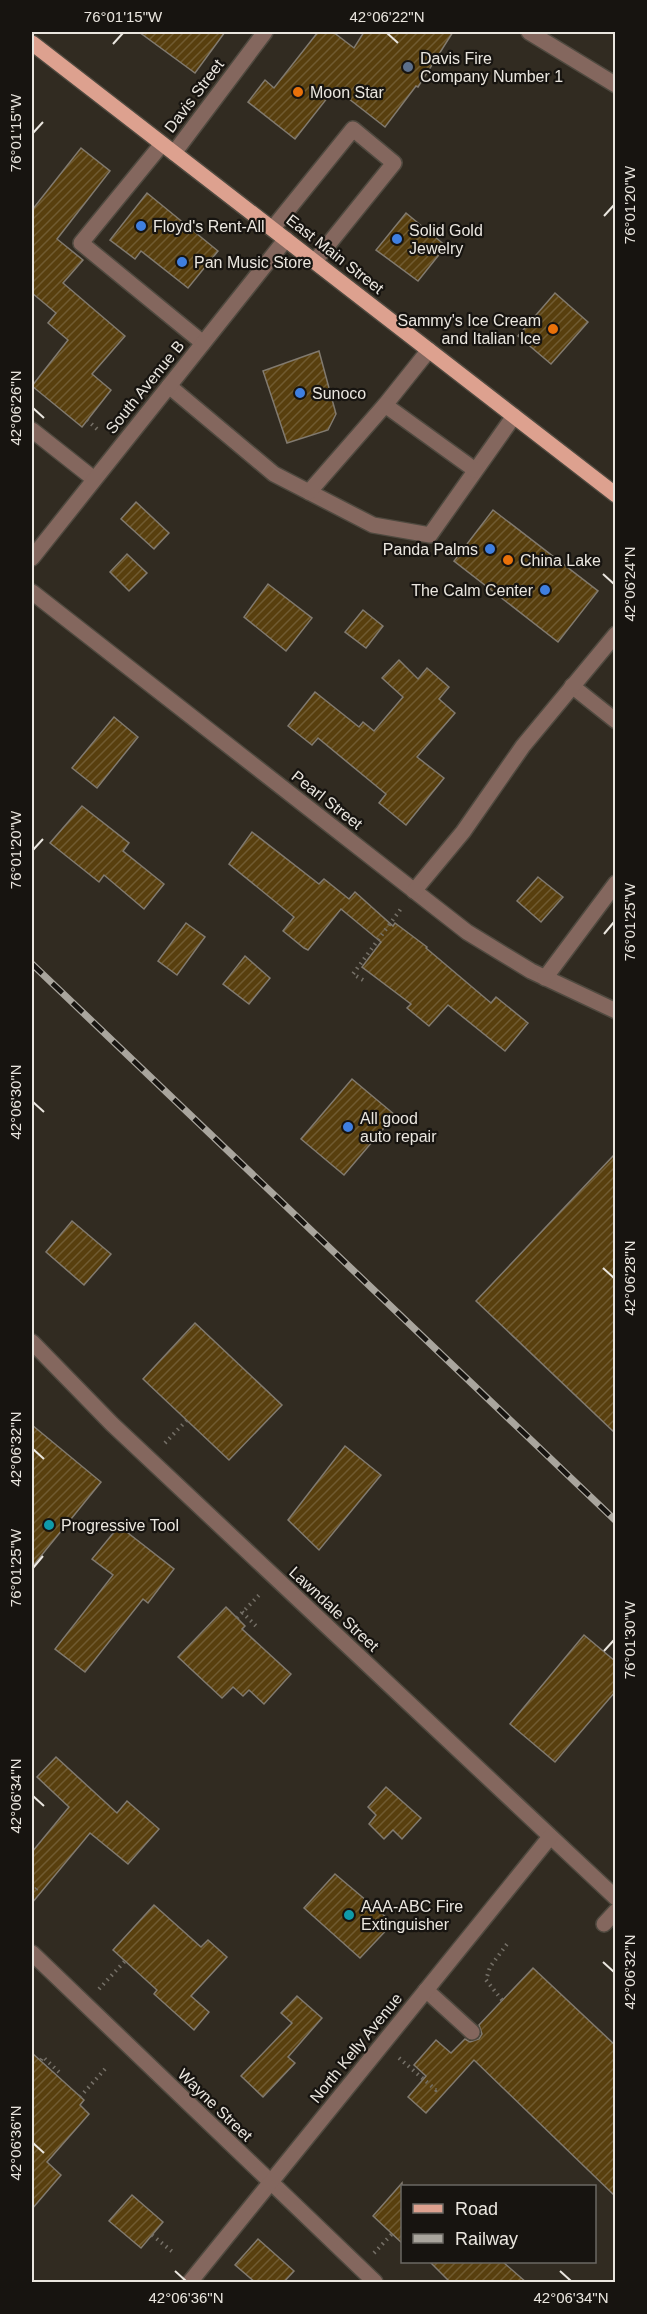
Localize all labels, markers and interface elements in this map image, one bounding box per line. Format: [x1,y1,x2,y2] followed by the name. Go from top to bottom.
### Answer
[84,8,163,25] text: 76°01'15"W
[349,8,425,25] text: 42°06'22"N
[420,50,563,85] place label: Davis Fire Company Number 1
[161,56,227,136] street label: Davis Street
[401,60,415,74] marker: Davis Fire Company Number 1
[310,84,384,101] place label: Moon Star
[291,85,305,99] marker: Moon Star
[7,93,24,172] text: 76°01'15"W
[621,165,638,244] text: 76°01'20"W
[283,211,387,297] street label: East Main Street
[153,218,265,235] place label: Floyd's Rent-All
[134,219,148,233] marker: Floyd's Rent-All
[409,222,483,257] place label: Solid Gold Jewelry
[390,232,404,246] marker: Solid Gold Jewelry
[194,254,311,271] place label: Pan Music Store
[175,255,189,269] marker: Pan Music Store
[397,312,541,347] place label: Sammy's Ice Cream and Italian Ice
[546,322,560,336] marker: Sammy's Ice Cream and Italian Ice
[102,337,188,437] street label: South Avenue B
[7,370,24,446] text: 42°06'26"N
[312,385,366,402] place label: Sunoco
[293,386,307,400] marker: Sunoco
[383,541,478,558] place label: Panda Palms
[483,542,497,556] marker: Panda Palms
[621,546,638,622] text: 42°06'24"N
[520,552,601,569] place label: China Lake
[501,553,515,567] marker: China Lake
[411,582,534,599] place label: The Calm Center
[538,583,552,597] marker: The Calm Center
[288,767,366,833] street label: Pearl Street
[7,810,24,889] text: 76°01'20"W
[621,882,638,961] text: 76°01'25"W
[7,1064,24,1140] text: 42°06'30"N
[360,1110,437,1145] place label: All good auto repair
[341,1120,355,1134] marker: All good auto repair
[621,1240,638,1316] text: 42°06'28"N
[7,1411,24,1487] text: 42°06'32"N
[61,1517,179,1534] place label: Progressive Tool
[42,1518,56,1532] marker: Progressive Tool
[7,1528,24,1607] text: 76°01'25"W
[286,1563,382,1655] street label: Lawndale Street
[621,1600,638,1679] text: 76°01'30"W
[7,1758,24,1834] text: 42°06'34"N
[361,1898,463,1933] place label: AAA-ABC Fire Extinguisher
[342,1908,356,1922] marker: AAA-ABC Fire Extinguisher
[621,1934,638,2010] text: 42°06'32"N
[307,1990,405,2106] street label: North Kelly Avenue
[174,2065,256,2145] street label: Wayne Street
[7,2105,24,2181] text: 42°06'36"N
[401,2185,596,2263] legend
[455,2199,498,2219] text: Road
[455,2229,518,2249] text: Railway
[148,2289,224,2306] text: 42°06'36"N
[533,2289,609,2306] text: 42°06'34"N

